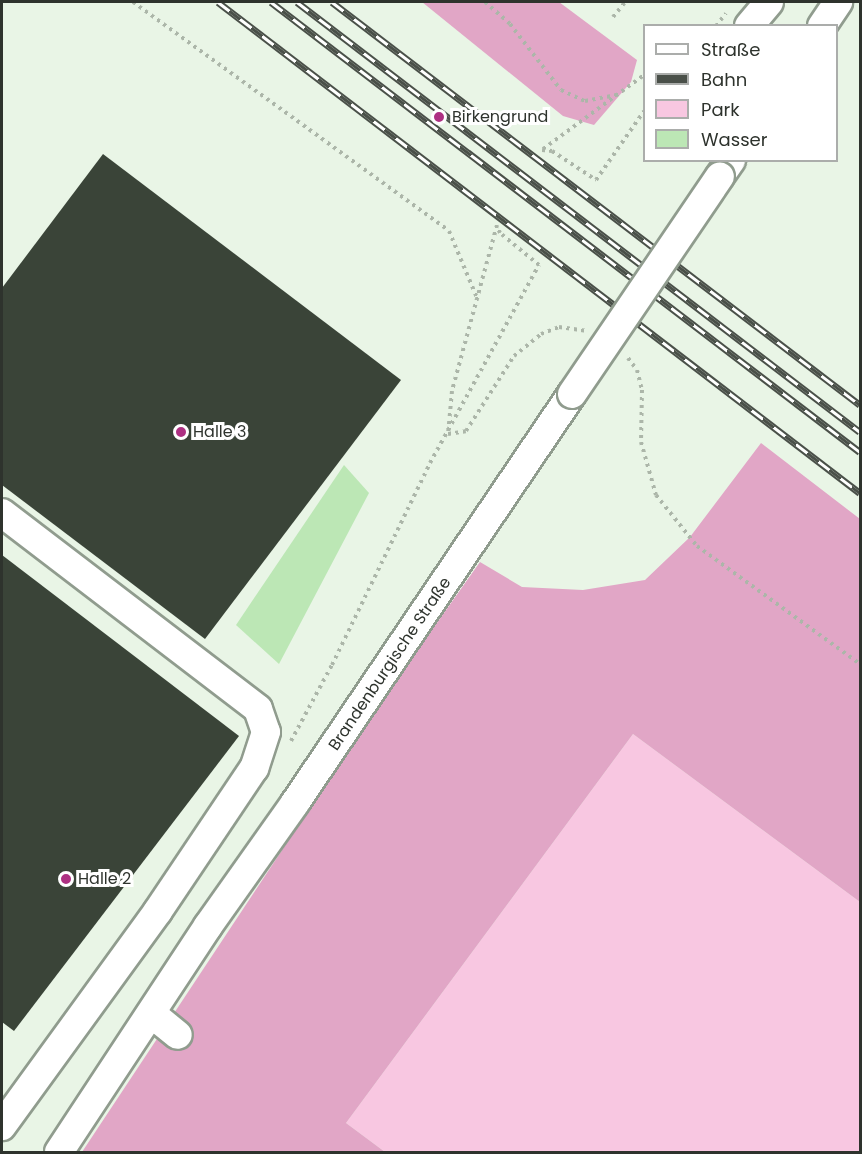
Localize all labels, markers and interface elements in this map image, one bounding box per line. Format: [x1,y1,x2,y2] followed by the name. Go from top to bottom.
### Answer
[643,24,838,162] legend
[701,37,760,62] text: Straße
[701,67,747,92] text: Bahn
[701,97,740,122] text: Park
[452,107,548,127] place label: Birkengrund
[430,108,448,126] marker: Birkengrund
[701,127,767,152] text: Wasser
[193,422,246,442] place label: Halle 3
[174,425,188,439] marker: Halle 3
[325,574,455,754] street label: Brandenburgische Straße
[78,869,131,889] place label: Halle 2
[59,872,73,886] marker: Halle 2

